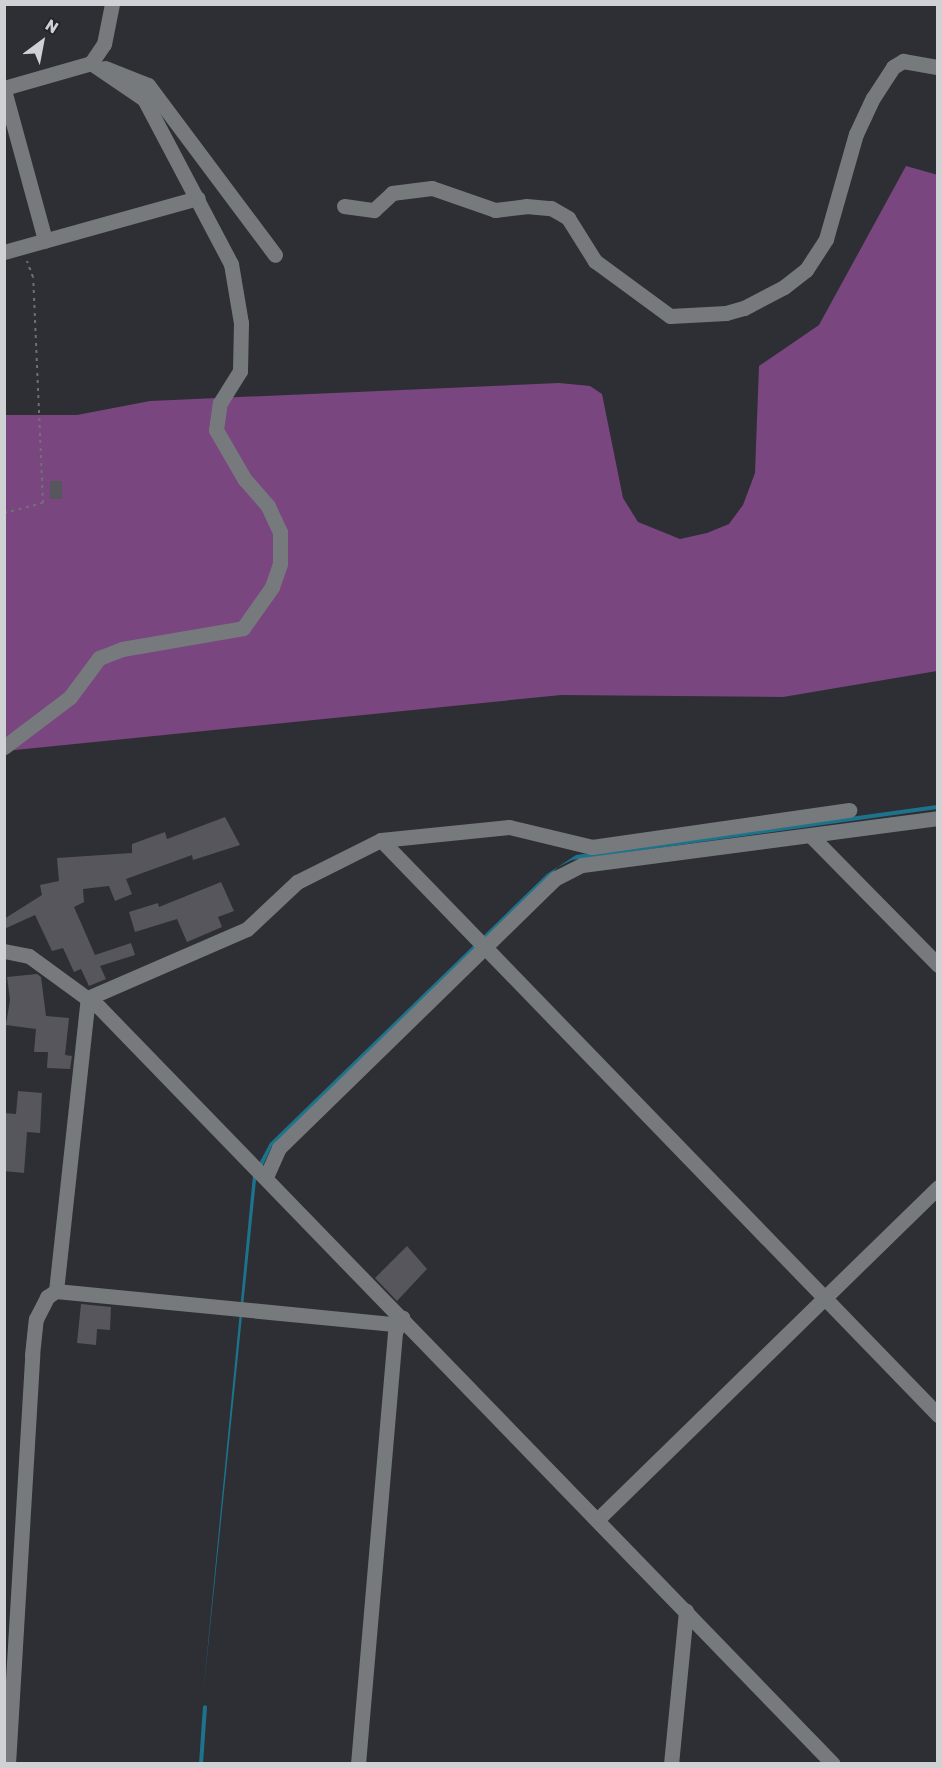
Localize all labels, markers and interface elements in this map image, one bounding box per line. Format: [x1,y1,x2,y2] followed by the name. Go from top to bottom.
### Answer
[12,12,72,72] north arrow
[42,15,62,37] text: N

